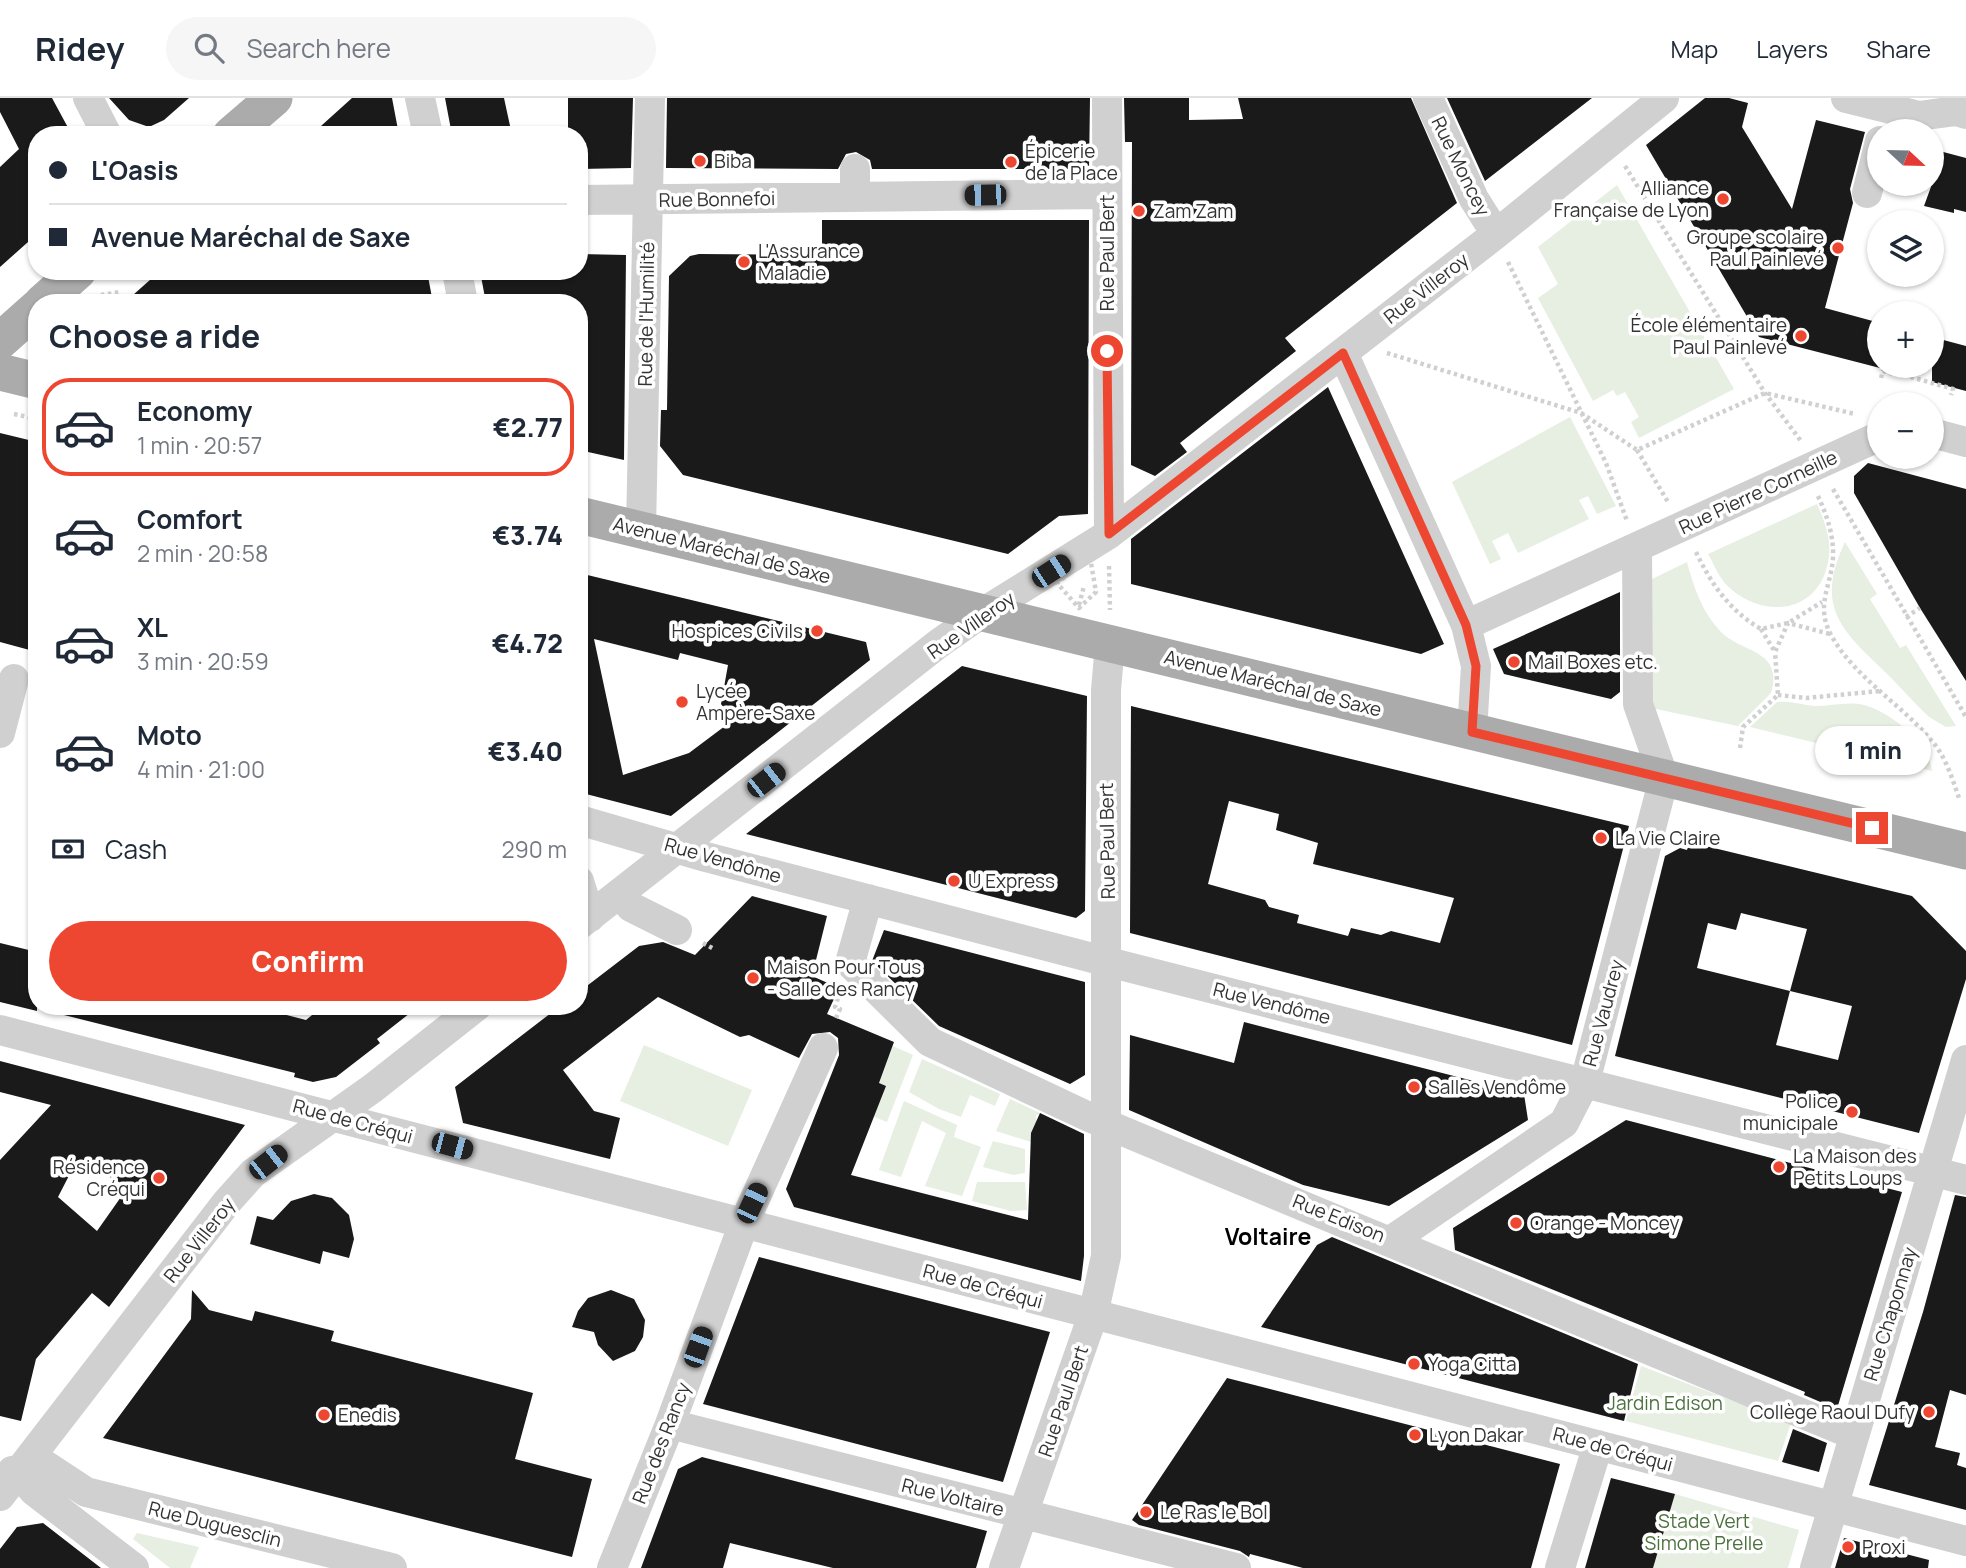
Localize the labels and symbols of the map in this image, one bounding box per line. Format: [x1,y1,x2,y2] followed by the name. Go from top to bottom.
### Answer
[1426,112,1496,220] street label: Rue Moncey
[1867,119,1944,196] north arrow
[1025,138,1118,186] place label: Épicerie de la Place
[714,148,752,174] place label: Biba
[692,153,708,169] marker: Biba
[1003,154,1019,170] marker: Épicerie de la Place
[1554,175,1709,223] place label: Alliance Française de Lyon
[964,184,1007,206] car
[658,185,776,213] street label: Rue Bonnefoi
[1715,191,1731,207] marker: Alliance Française de Lyon
[1094,195,1120,311] street label: Rue Paul Bert
[1153,198,1233,224] place label: Zam Zam
[1131,203,1147,219] marker: Zam Zam
[1687,224,1824,272] place label: Groupe scolaire Paul Painlevé
[758,238,860,286] place label: L'Assurance Maladie
[1830,240,1846,256] marker: Groupe scolaire Paul Painlevé
[632,241,660,387] street label: Rue de l'Humilité
[1378,247,1474,329] street label: Rue Villeroy
[736,254,752,270] marker: L'Assurance Maladie
[1630,312,1787,360] place label: École élémentaire Paul Painlevé
[1793,328,1809,344] marker: École élémentaire Paul Painlevé
[1091,335,1123,367] route start
[1675,444,1841,540] street label: Rue Pierre Corneille
[611,510,833,590] street label: Avenue Maréchal de Saxe
[1028,551,1075,591] car
[922,585,1020,665] street label: Rue Villeroy
[672,618,803,644] place label: Hospices Civils
[809,623,825,639] marker: Hospices Civils
[1162,643,1384,723] street label: Avenue Maréchal de Saxe
[1528,649,1658,675] place label: Mail Boxes etc.
[1506,654,1522,670] marker: Mail Boxes etc.
[696,678,815,726] place label: Lycée Ampère-Saxe
[674,694,690,710] marker: Lycée Ampère-Saxe
[1814,726,1930,776] callout: 1 min
[743,759,790,801] car
[1093,783,1121,899] street label: Rue Paul Bert
[1856,812,1888,844] route end
[1615,825,1720,851] place label: La Vie Claire
[1593,830,1609,846] marker: La Vie Claire
[662,831,784,889] street label: Rue Vendôme
[968,868,1055,894] place label: U Express
[946,873,962,889] marker: U Express
[767,954,921,1002] place label: Maison Pour Tous - Salle des Rancy
[1576,957,1630,1069] street label: Rue Vaudrey
[745,970,761,986] marker: Maison Pour Tous - Salle des Rancy
[1211,976,1333,1030] street label: Rue Vendôme
[1428,1074,1566,1100] place label: Salles Vendôme
[1406,1079,1422,1095] marker: Salles Vendôme
[1743,1088,1838,1136] place label: Police municipale
[290,1093,416,1149] street label: Rue de Créqui
[1844,1104,1860,1120] marker: Police municipale
[429,1130,476,1162] car
[245,1141,292,1183] car
[1793,1143,1917,1191] place label: La Maison des Petits Loups
[53,1154,145,1202] place label: Résidence Créqui
[1771,1159,1787,1175] marker: La Maison des Petits Loups
[151,1170,167,1186] marker: Résidence Créqui
[734,1180,771,1226] car
[1289,1188,1389,1248] street label: Rue Edison
[158,1192,240,1288] street label: Rue Villeroy
[1530,1210,1680,1236] place label: Orange - Moncey
[1508,1215,1524,1231] marker: Orange - Moncey
[1225,1220,1311,1252] district label: Voltaire
[1857,1244,1923,1384] street label: Rue Chaponnay
[920,1258,1046,1314] street label: Rue de Créqui
[681,1324,716,1370] car
[1032,1342,1094,1460] street label: Rue Paul Bert
[1428,1351,1517,1377] place label: Yoga Citta
[1406,1356,1422,1372] marker: Yoga Citta
[626,1378,696,1508] street label: Rue des Rancy
[1607,1390,1723,1416] park label: Jardin Edison
[1750,1399,1915,1425] place label: Collège Raoul Dufy
[338,1402,397,1428] place label: Enedis
[1921,1404,1937,1420] marker: Collège Raoul Dufy
[316,1407,332,1423] marker: Enedis
[1550,1421,1676,1477] street label: Rue de Créqui
[1429,1422,1524,1448] place label: Lyon Dakar
[1407,1427,1423,1443] marker: Lyon Dakar
[899,1472,1007,1522] street label: Rue Voltaire
[146,1495,284,1553] street label: Rue Duguesclin
[1160,1499,1268,1525] place label: Le Ras le Bol
[1138,1504,1154,1520] marker: Le Ras le Bol
[1645,1508,1763,1556] park label: Stade Vert Simone Prelle
[1862,1534,1906,1560] place label: Proxi
[1840,1539,1856,1555] marker: Proxi

